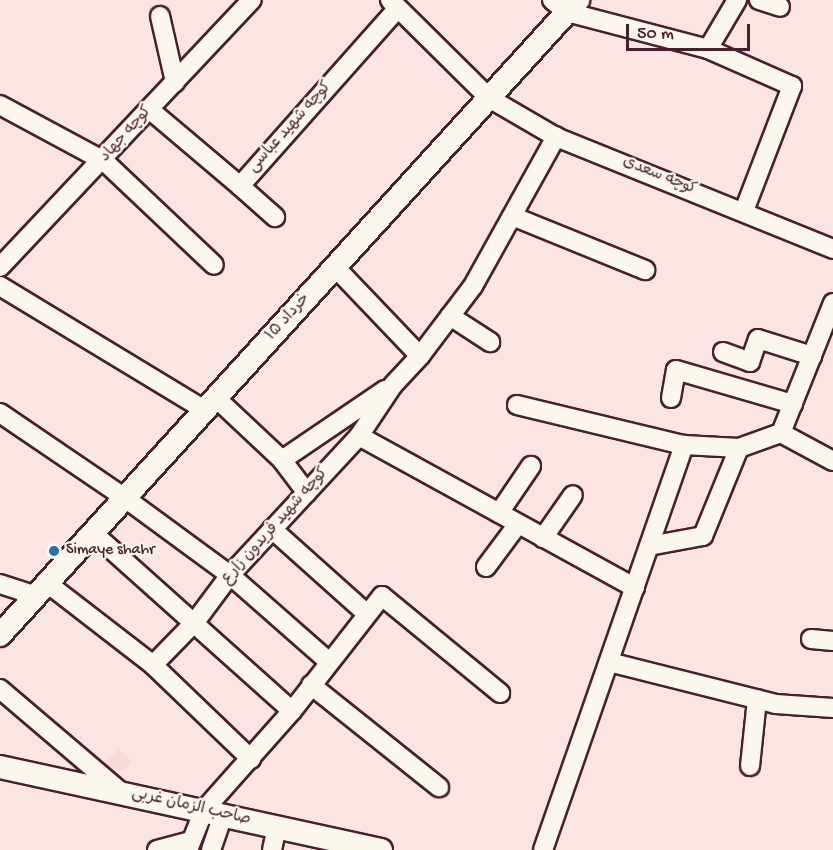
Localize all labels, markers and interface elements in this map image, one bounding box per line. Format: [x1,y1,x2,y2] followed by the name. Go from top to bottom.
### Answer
[629,12,754,50] scale bar
[637,24,674,45] text: 50 m
[245,78,337,178] street label: کوچه شهید عباسی
[97,103,157,167] street label: کوچه جهاد
[619,153,699,201] street label: کوچه سعدی
[263,290,315,346] street label: ۱۵ خرداد
[218,464,334,590] street label: کوچه شهید فریدون زارع
[66,541,155,561] place label: Simaye shahr
[47,544,61,558] marker: Simaye shahr
[130,785,252,831] street label: صاحب الزمان غربی

